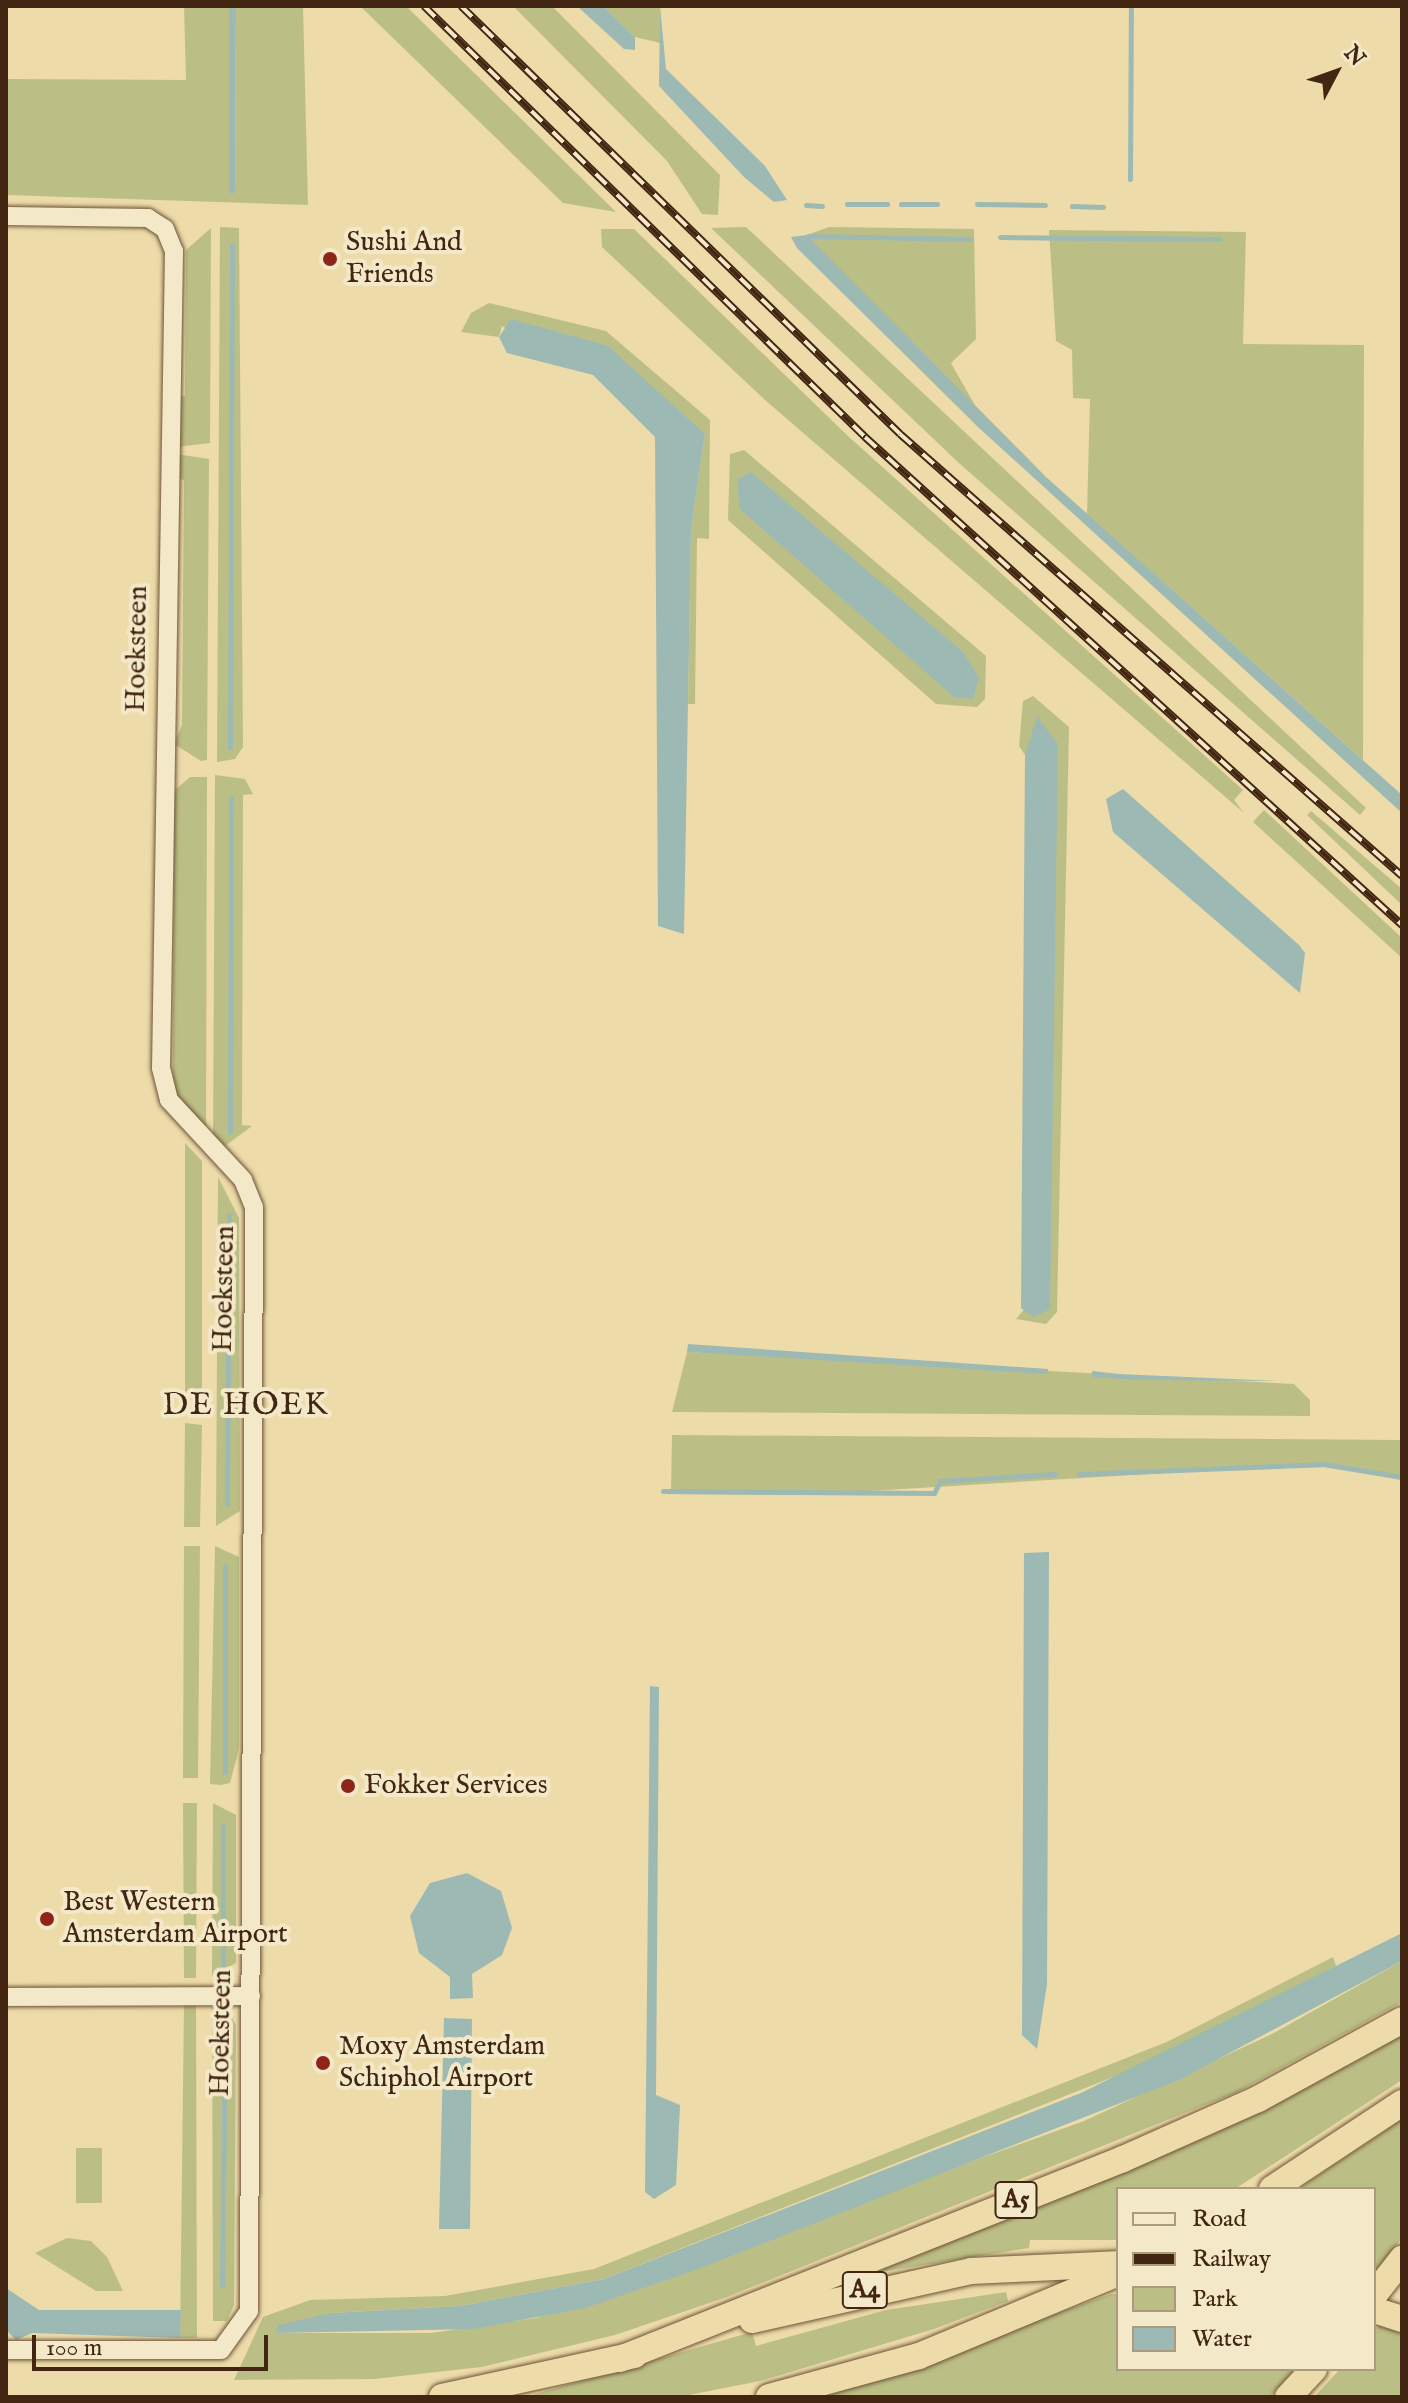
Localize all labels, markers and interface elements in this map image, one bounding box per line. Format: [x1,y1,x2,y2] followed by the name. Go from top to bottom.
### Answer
[1296,32,1376,112] north arrow
[1337,40,1371,73] text: N
[346,226,462,292] place label: Sushi And Friends
[321,250,339,268] marker: Sushi And Friends
[120,585,156,713] street label: Hoeksteen
[207,1225,243,1353] street label: Hoeksteen
[162,1387,330,1425] district label: DE HOEK
[364,1769,548,1803] place label: Fokker Services
[339,1777,357,1795] marker: Fokker Services
[63,1886,288,1952] place label: Best Western Amsterdam Airport
[38,1910,56,1928] marker: Best Western Amsterdam Airport
[204,1969,240,2097] street label: Hoeksteen
[339,2030,545,2096] place label: Moxy Amsterdam Schiphol Airport
[314,2054,332,2072] marker: Moxy Amsterdam Schiphol Airport
[994,2178,1038,2222] road number: A5
[1116,2187,1376,2371] legend
[1192,2204,1246,2235] text: Road
[1192,2244,1271,2275] text: Railway
[841,2268,889,2312] road number: A4
[1192,2284,1238,2315] text: Park
[36,2319,272,2369] scale bar
[1192,2324,1252,2355] text: Water
[46,2333,102,2364] text: 100 m

